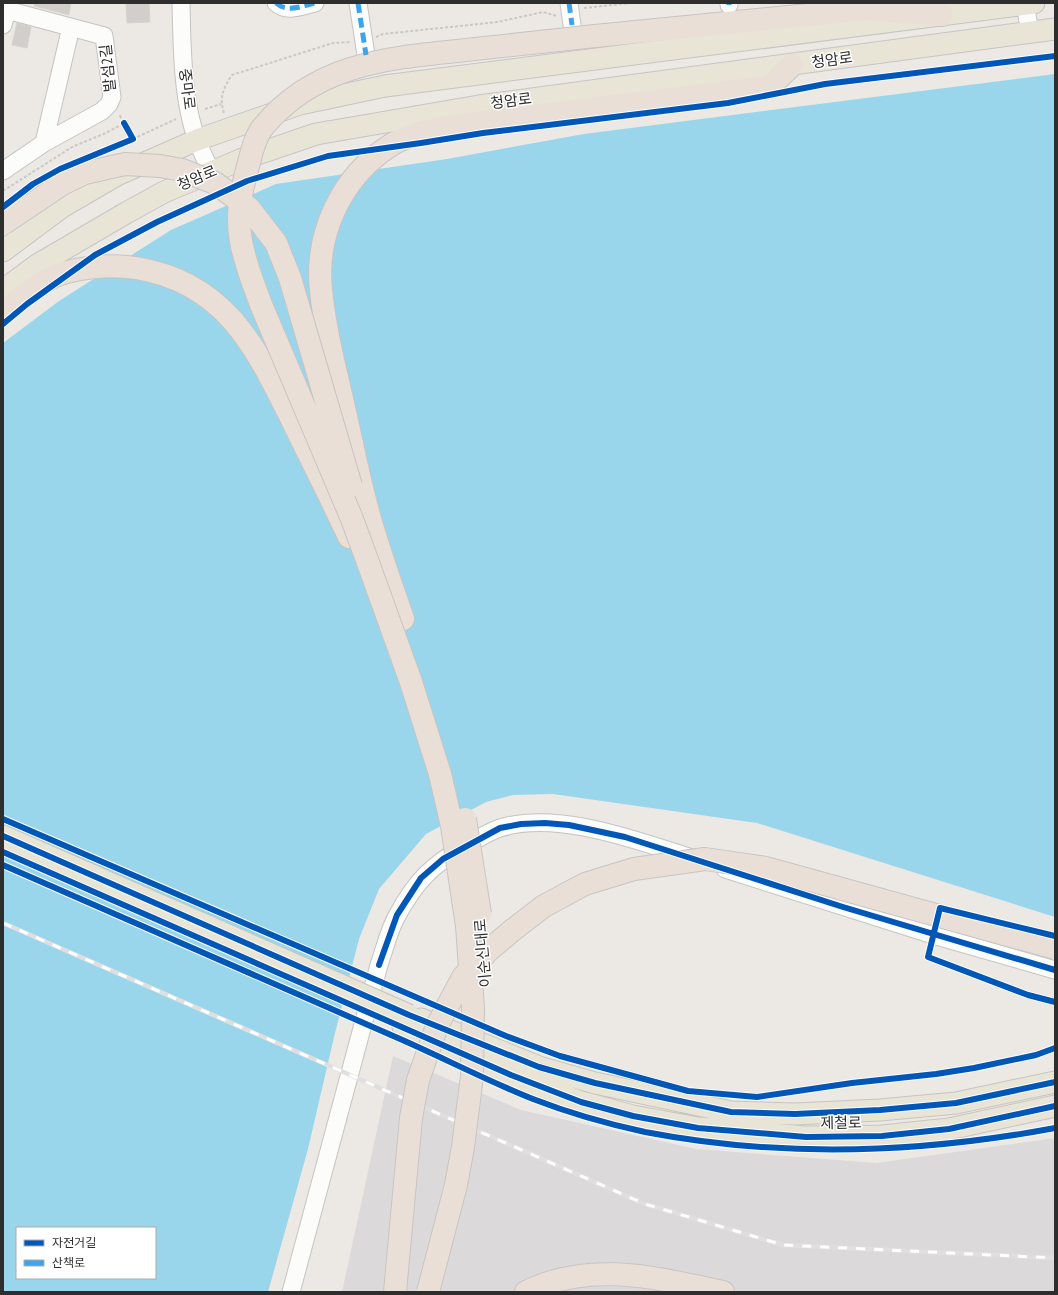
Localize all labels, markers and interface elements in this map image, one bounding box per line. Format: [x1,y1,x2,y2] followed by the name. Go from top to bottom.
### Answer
[96,43,119,93] street label: 발섬2길
[810,47,854,72] street label: 청암로
[176,67,199,111] street label: 중마로
[489,89,533,112] street label: 청암로
[174,161,220,194] street label: 청암로
[470,918,495,988] street label: 이순신대로
[820,1113,862,1132] street label: 제철로
[16,1227,156,1279] legend
[52,1235,96,1250] text: 자전거길
[52,1255,85,1270] text: 산책로

